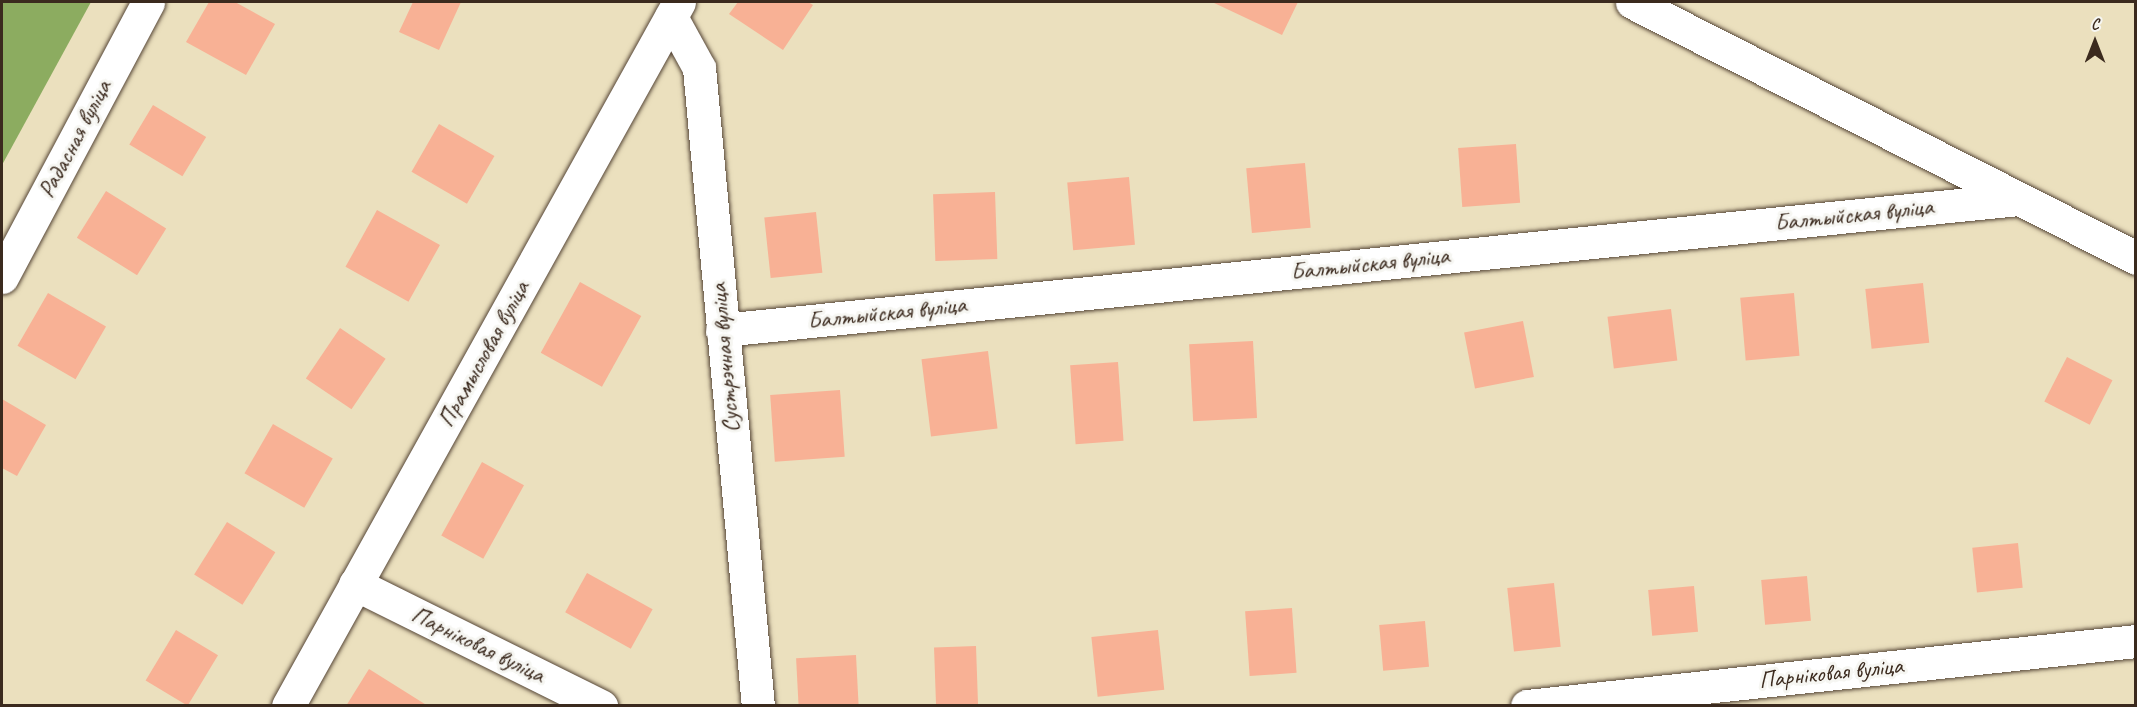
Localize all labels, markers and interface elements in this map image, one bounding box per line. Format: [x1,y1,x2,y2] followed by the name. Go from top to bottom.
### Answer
[2065,12,2125,72] north arrow
[2091,14,2099,34] text: С
[32,75,118,203] street label: Радасная вуліца
[1774,192,1934,238] street label: Балтыйская вуліца
[1290,241,1450,287] street label: Балтыйская вуліца
[432,276,536,432] street label: Прамысловая вуліца
[704,283,746,433] street label: Сустрэчная вуліца
[807,290,967,336] street label: Балтыйская вуліца
[407,601,549,689] street label: Парніковая вуліца
[1758,651,1904,695] street label: Парніковая вуліца

